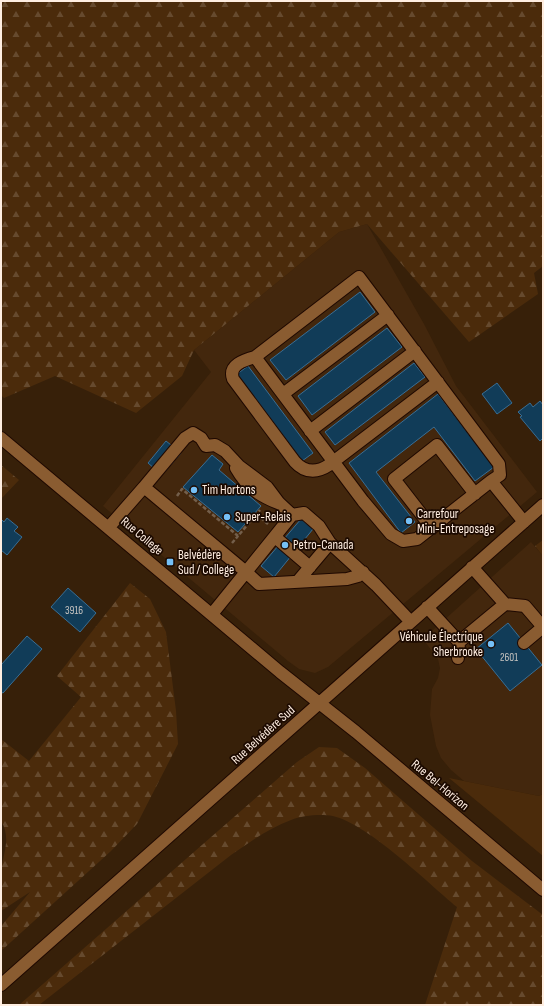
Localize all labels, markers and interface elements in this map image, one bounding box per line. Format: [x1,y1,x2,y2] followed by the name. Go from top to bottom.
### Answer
[202,482,256,498] place label: Tim Hortons
[189,485,199,495] marker: Tim Hortons
[417,506,494,537] place label: Carrefour Mini-Entreposage
[235,509,291,525] place label: Super-Relais
[222,512,232,522] marker: Super-Relais
[117,514,167,558] street label: Rue College
[404,516,414,526] marker: Carrefour Mini-Entreposage
[293,537,353,553] place label: Petro-Canada
[280,540,290,550] marker: Petro-Canada
[178,547,234,578] place label: Belvédère Sud / College
[165,557,175,567] marker: Belvédère Sud / College
[65,604,83,617] house number: 3916
[400,629,483,660] place label: Véhicule Électrique Sherbrooke
[486,639,496,649] marker: Véhicule Électrique Sherbrooke
[500,651,518,664] house number: 2601
[228,702,298,768] street label: Rue Belvédère Sud
[408,756,472,814] street label: Rue Bel-Horizon

